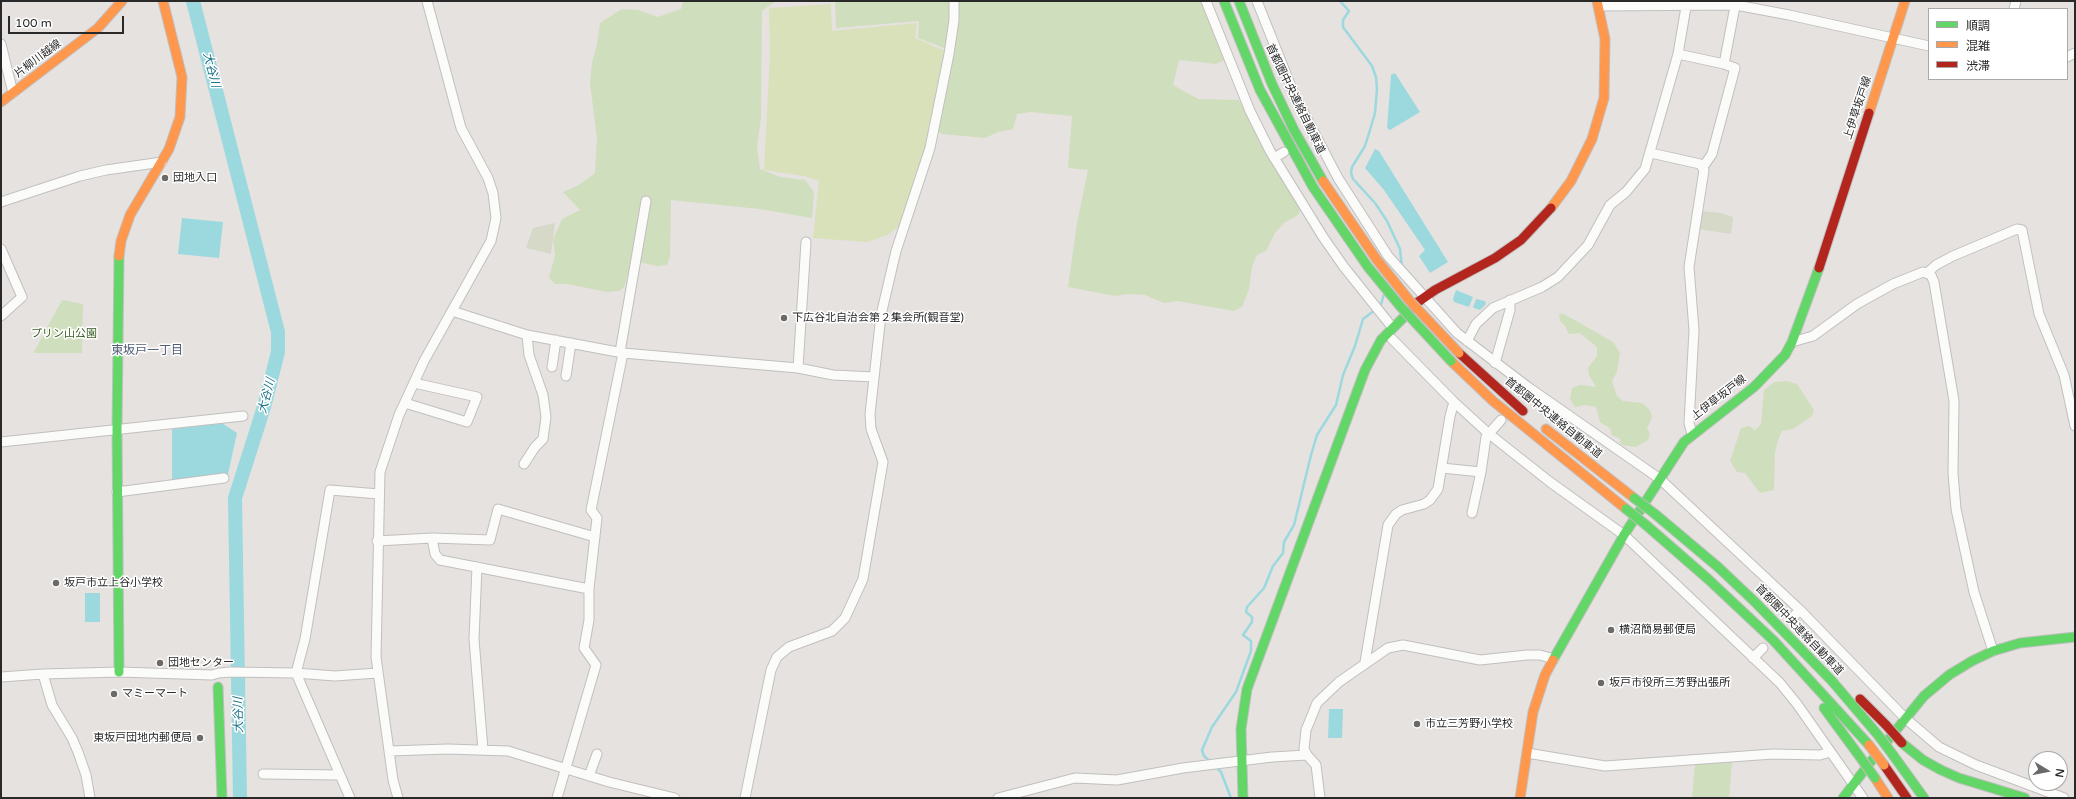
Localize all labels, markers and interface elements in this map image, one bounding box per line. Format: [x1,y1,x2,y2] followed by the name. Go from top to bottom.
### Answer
[10,8,126,34] scale bar
[1928,8,2068,80] legend
[15,16,52,30] text: 100 m
[1966,19,1990,33] text: 順調
[12,37,64,81] street label: 片柳川越線
[1966,39,1990,53] text: 混雑
[1263,42,1327,156] street label: 首都圏中央連絡自動車道
[200,51,222,89] water label: 大谷川
[1966,59,1990,73] text: 渋滞
[1842,75,1874,141] street label: 上伊草坂戸線
[173,171,217,185] place label: 団地入口
[160,173,170,183] marker: 団地入口
[792,311,964,325] place label: 下広谷北自治会第２集会所(観音堂)
[779,313,789,323] marker: 下広谷北自治会第２集会所(観音堂)
[31,327,97,341] park label: プリン山公園
[111,344,183,358] district label: 東坂戸一丁目
[1689,372,1749,424] street label: 上伊草坂戸線
[1502,375,1604,461] street label: 首都圏中央連絡自動車道
[255,377,279,415] water label: 大谷川
[64,576,163,590] place label: 坂戸市立上谷小学校
[51,578,61,588] marker: 坂戸市立上谷小学校
[1752,582,1846,678] street label: 首都圏中央連絡自動車道
[1619,623,1696,637] place label: 横沼簡易郵便局
[1606,625,1616,635] marker: 横沼簡易郵便局
[168,656,234,670] place label: 団地センター
[155,658,165,668] marker: 団地センター
[1609,676,1730,690] place label: 坂戸市役所三芳野出張所
[1596,678,1606,688] marker: 坂戸市役所三芳野出張所
[122,687,188,701] place label: マミーマート
[109,689,119,699] marker: マミーマート
[231,697,247,733] water label: 大谷川
[1425,717,1513,731] place label: 市立三芳野小学校
[1412,719,1422,729] marker: 市立三芳野小学校
[93,731,192,745] place label: 東坂戸団地内郵便局
[195,733,205,743] marker: 東坂戸団地内郵便局
[2028,751,2068,791] north arrow
[2052,768,2066,778] text: N

